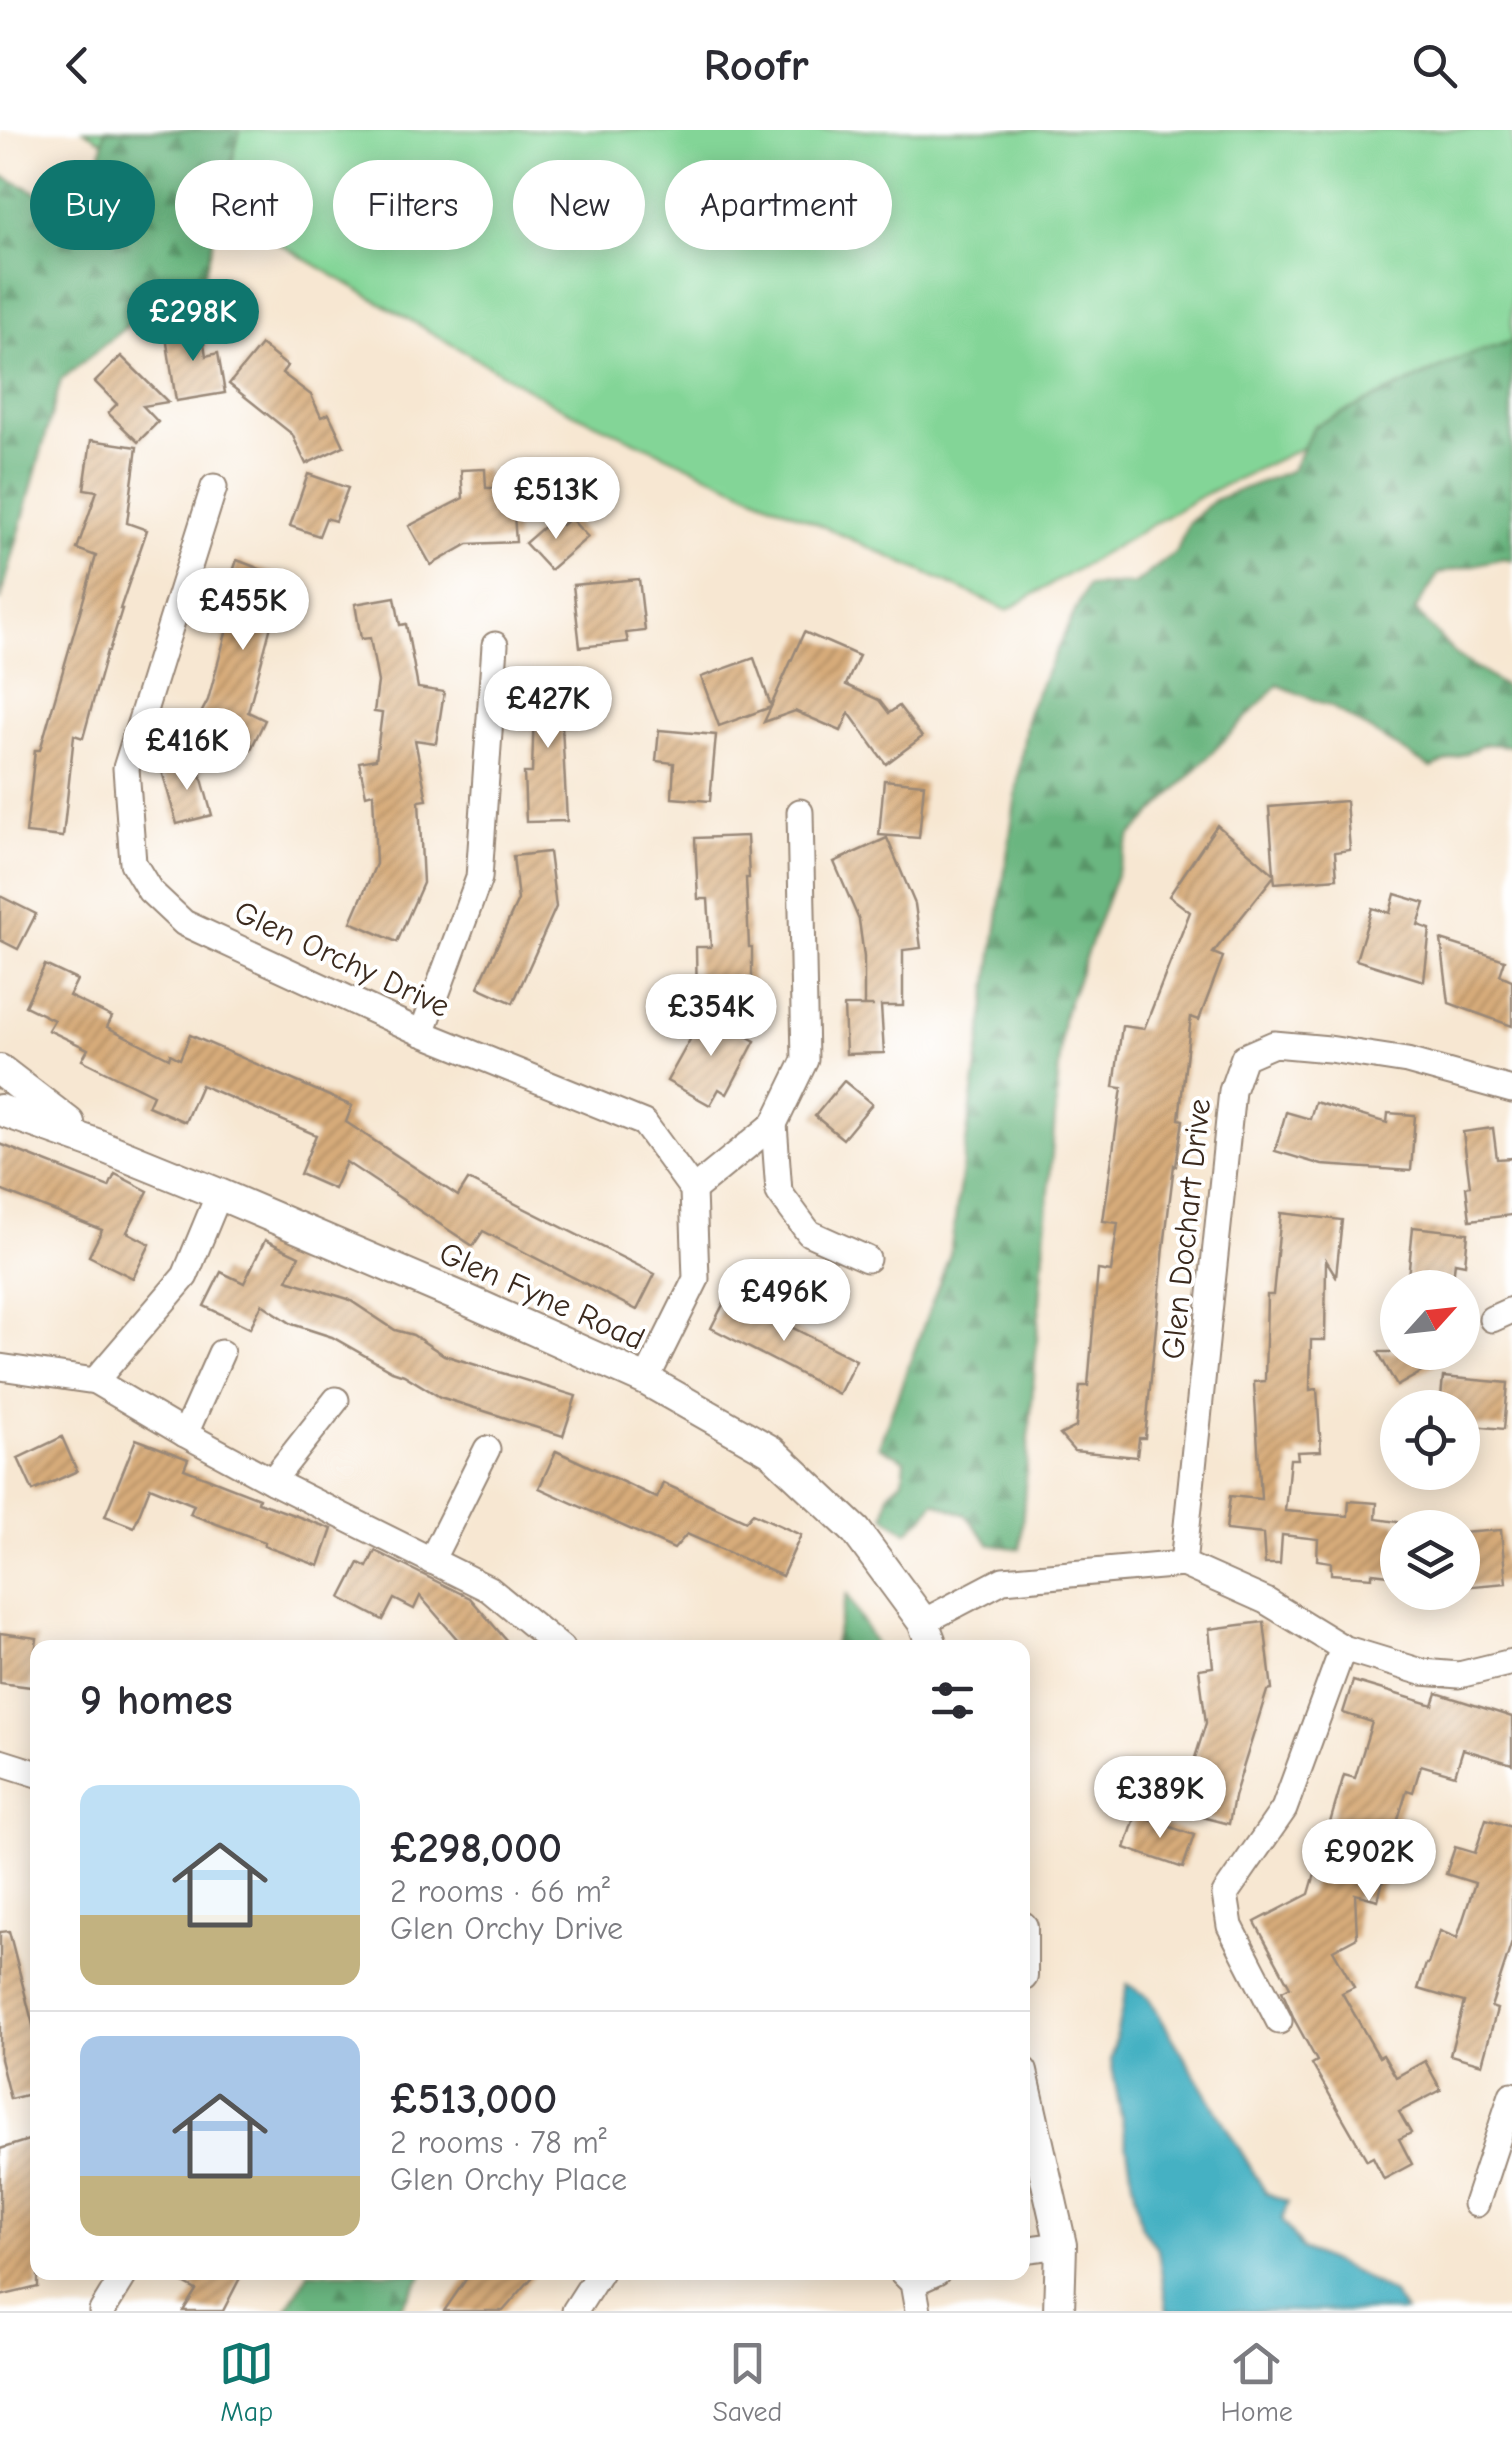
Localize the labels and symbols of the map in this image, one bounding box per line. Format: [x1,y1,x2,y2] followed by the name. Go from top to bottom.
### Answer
[123,279,263,364] pin: £298K
[486,457,626,542] pin: £513K
[173,568,313,653] pin: £455K
[478,666,618,751] pin: £427K
[117,708,257,793] pin: £416K
[229,893,455,1025] street label: Glen Orchy Drive
[641,974,781,1059] pin: £354K
[1154,1097,1218,1361] street label: Glen Dochart Drive
[434,1234,650,1358] street label: Glen Fyne Road
[714,1259,854,1344] pin: £496K
[1380,1270,1480,1370] north arrow
[1090,1756,1230,1841] pin: £389K
[1299,1819,1439,1904] pin: £902K

